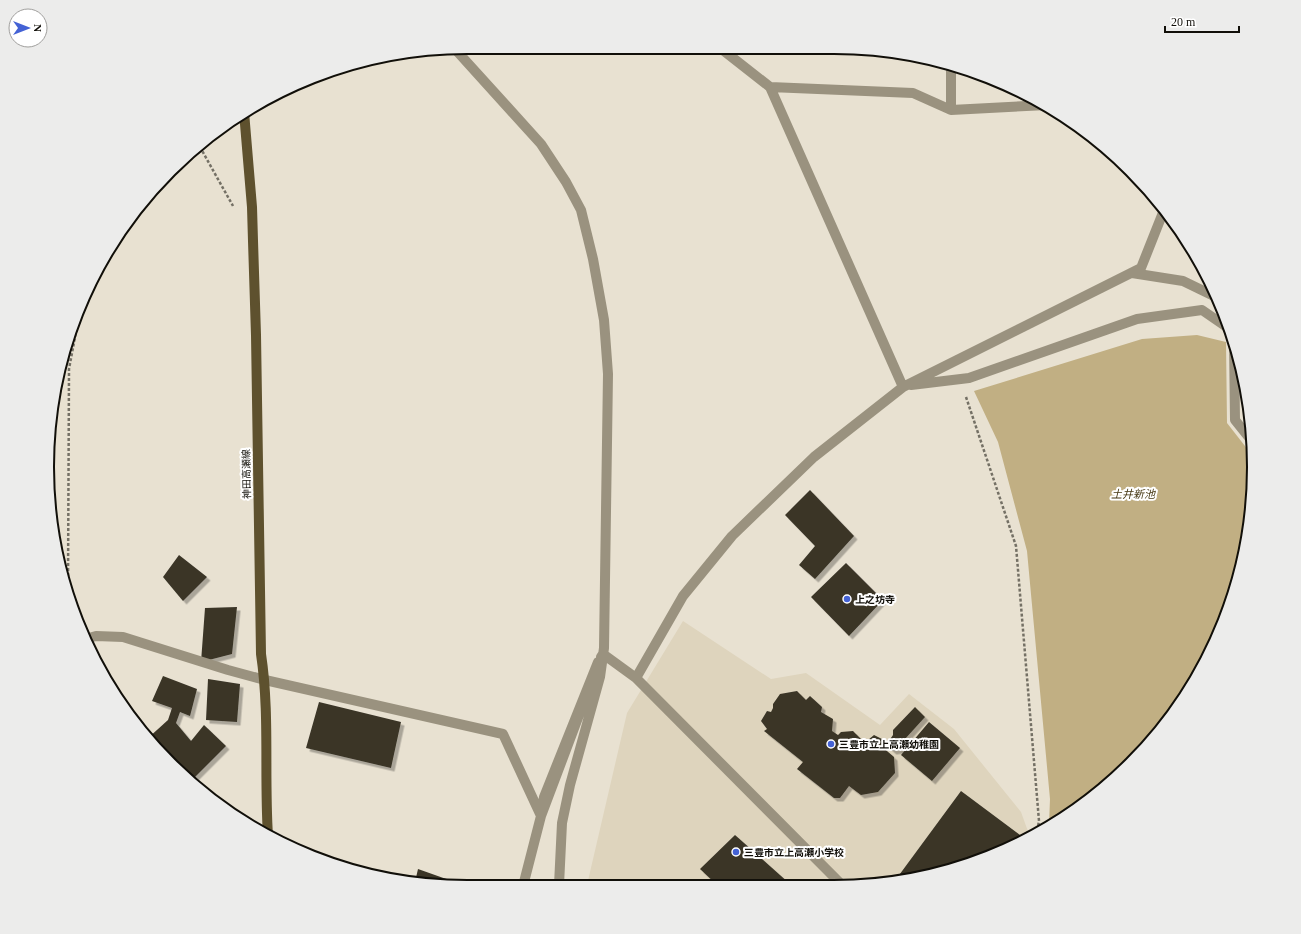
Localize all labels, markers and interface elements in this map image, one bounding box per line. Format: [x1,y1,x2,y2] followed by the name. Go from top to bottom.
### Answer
[8,8,48,48] north arrow
[1165,8,1239,34] scale bar
[1171,15,1196,29] text: 20 m
[32,24,44,32] text: N
[241,449,252,499] street label: 神田高瀬線
[1111,488,1156,500] water label: 土井新池
[842,594,852,604] marker: 上之坊寺
[855,594,895,605] place label: 上之坊寺
[826,739,836,749] marker: 三豊市立上高瀬幼稚園
[839,739,939,750] place label: 三豊市立上高瀬幼稚園
[731,847,741,857] marker: 三豊市立上高瀬小学校
[744,847,844,858] place label: 三豊市立上高瀬小学校

